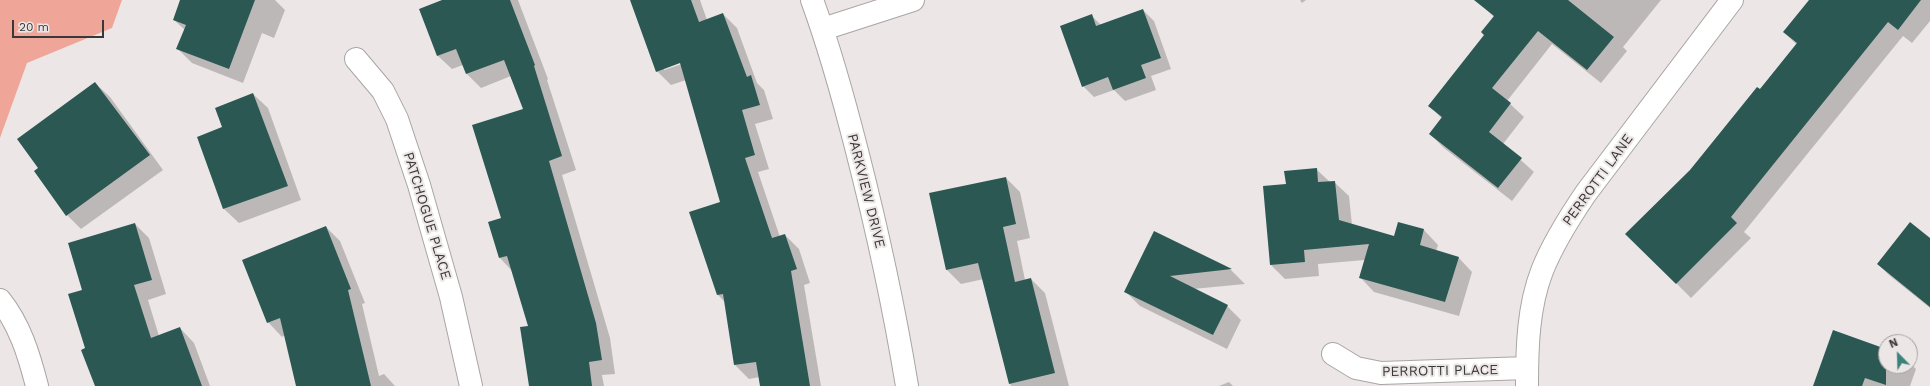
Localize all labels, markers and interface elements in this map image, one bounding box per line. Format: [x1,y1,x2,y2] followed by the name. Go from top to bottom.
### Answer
[14,12,106,38] scale bar
[19,20,49,34] text: 20 m
[1559,131,1637,229] street label: PERROTTI LANE
[844,132,888,250] street label: PARKVIEW DRIVE
[400,150,454,282] street label: PATCHOGUE PLACE
[1878,334,1918,374] north arrow
[1887,336,1900,351] text: N
[1382,362,1498,380] street label: PERROTTI PLACE

